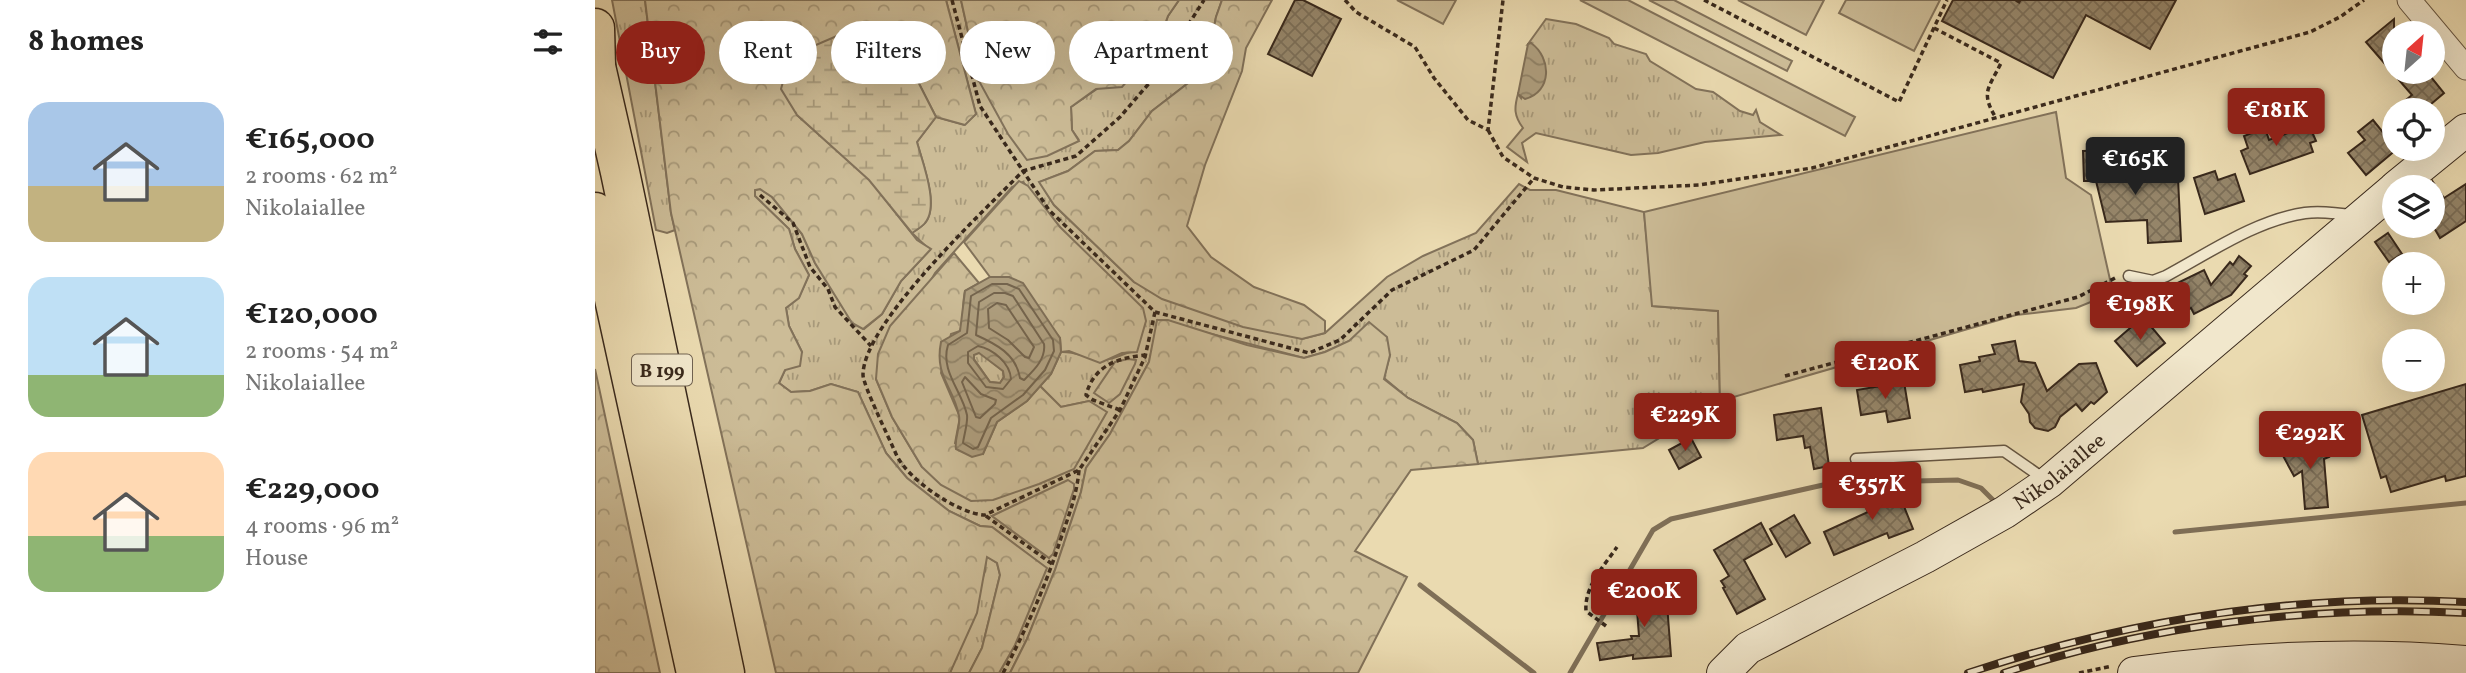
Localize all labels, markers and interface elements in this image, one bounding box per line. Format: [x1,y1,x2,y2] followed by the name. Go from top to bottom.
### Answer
[28,21,144,63] text: 8 homes
[616,21,705,84] chip: Buy
[719,21,817,84] chip: Rent
[831,21,946,84] chip: Filters
[960,21,1055,84] chip: New
[1069,21,1233,84] chip: Apartment
[2382,21,2445,84] north arrow
[2382,21,2445,392] map controls
[529,23,567,61] icon: filters
[2227,88,2325,148] pin: €181K
[2244,95,2308,127] text: €181K
[2382,98,2445,161] button: locate
[245,119,375,161] text: €165,000
[84,130,168,214] icon: home
[2086,138,2184,197] pin: €165K
[2102,144,2168,176] text: €165K
[245,161,397,193] text: 2 rooms · 62 m²
[2382,175,2445,238] button: layers
[245,193,365,225] text: Nikolaiallee
[2382,252,2445,315] button: +
[2091,282,2189,342] pin: €198K
[2106,289,2174,321] text: €198K
[245,294,378,336] text: €120,000
[84,305,168,389] icon: home
[2382,329,2445,392] button: −
[245,336,398,368] text: 2 rooms · 54 m²
[1836,342,1934,401] pin: €120K
[1851,348,1919,380] text: €120K
[632,354,692,386] road number: B 199
[245,368,365,400] text: Nikolaiallee
[1636,393,1734,453] pin: €229K
[1650,400,1720,432] text: €229K
[2261,412,2359,471] pin: €292K
[2275,418,2345,450] text: €292K
[2008,427,2112,518] street label: Nikolaiallee
[1823,462,1921,522] pin: €357K
[245,469,379,511] text: €229,000
[1838,469,1906,501] text: €357K
[84,480,168,564] icon: home
[245,511,399,543] text: 4 rooms · 96 m²
[245,543,308,575] text: House
[1595,570,1693,629] pin: €200K
[1607,576,1681,608] text: €200K

